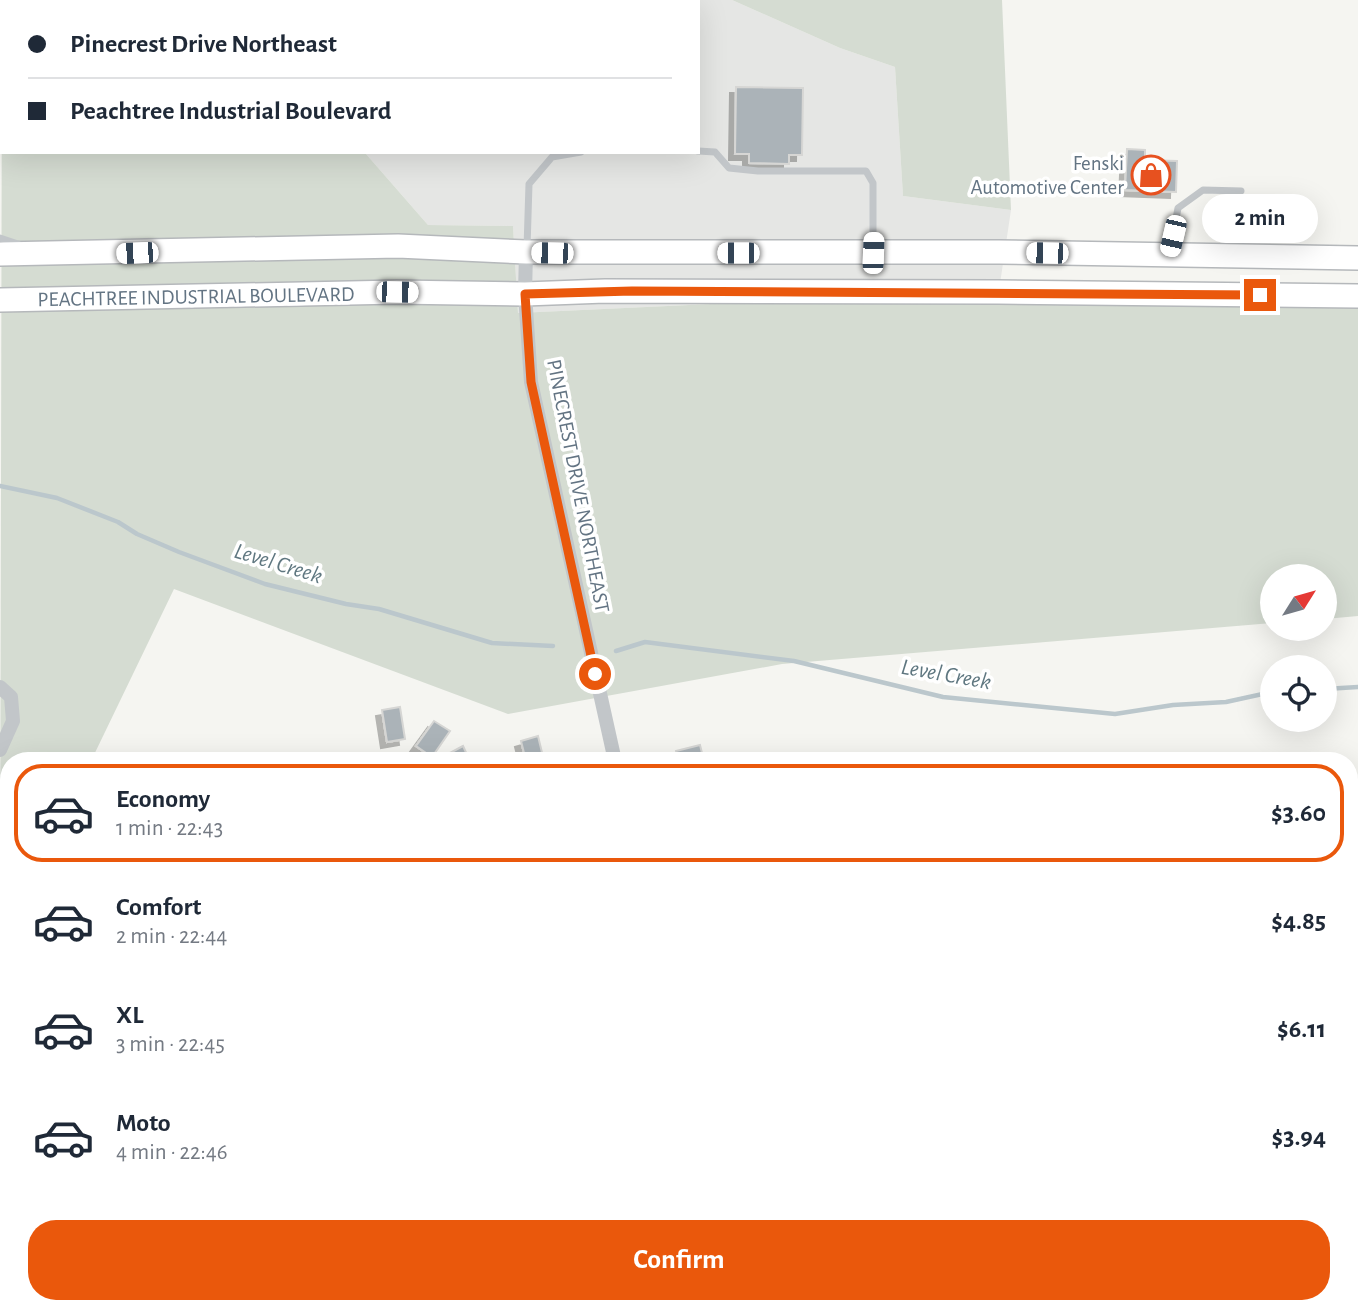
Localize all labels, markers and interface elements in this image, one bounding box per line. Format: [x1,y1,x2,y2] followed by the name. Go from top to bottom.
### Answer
[70,31,337,57] text: Pinecrest Drive Northeast
[70,98,392,124] text: Peachtree Industrial Boulevard
[971,153,1124,198] place label: Fenski Automotive Center
[1130,154,1172,196] shop icon: Fenski Automotive Center
[1202,194,1318,243] callout: 2 min
[1234,207,1286,230] text: 2 min
[1159,213,1188,259] car
[862,232,885,274] car
[116,242,159,264] car
[531,242,574,264] car
[1026,242,1069,264] car
[718,243,760,264] car
[1244,279,1276,311] route end
[376,281,419,303] car
[37,284,355,310] street label: PEACHTREE INDUSTRIAL BOULEVARD
[543,358,613,614] street label: PINECREST DRIVE NORTHEAST
[231,540,325,588] water label: Level Creek
[1260,564,1337,640] north arrow
[1260,564,1337,732] map controls
[1260,655,1337,732] button: locate
[899,656,993,694] water label: Level Creek
[579,658,611,690] route start
[32,782,95,845] icon: car
[116,786,210,812] text: Economy
[1271,800,1326,826] text: $3.60
[116,817,223,840] text: 1 min · 22:43
[32,890,95,953] icon: car
[116,894,201,920] text: Comfort
[1271,908,1326,934] text: $4.85
[116,925,227,948] text: 2 min · 22:44
[32,998,95,1061] icon: car
[116,1002,143,1028] text: XL
[1277,1016,1326,1042] text: $6.11
[116,1033,225,1056] text: 3 min · 22:45
[32,1106,95,1169] icon: car
[116,1110,171,1136] text: Moto
[1272,1124,1326,1150] text: $3.94
[116,1141,228,1164] text: 4 min · 22:46
[28,1220,1330,1300] button: Confirm

